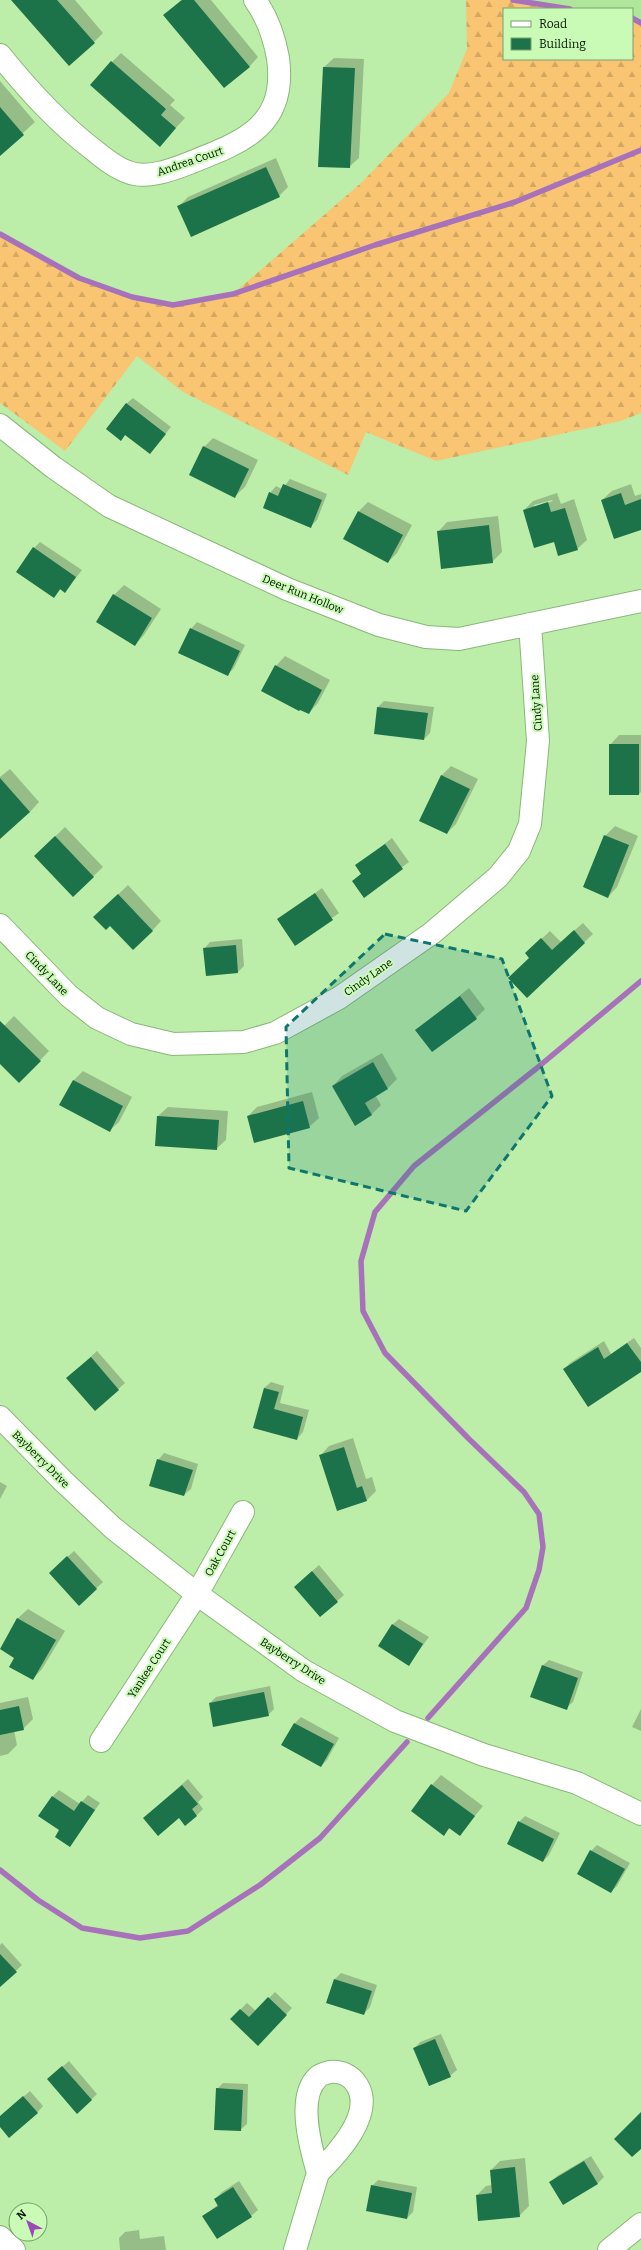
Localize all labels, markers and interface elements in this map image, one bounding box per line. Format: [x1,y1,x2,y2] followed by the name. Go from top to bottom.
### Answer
[503,8,633,60] legend
[539,17,567,31] text: Road
[539,37,586,51] text: Building
[156,144,225,179] street label: Andrea Court
[260,572,345,617] street label: Deer Run Hollow
[528,674,545,732] street label: Cindy Lane
[22,949,71,998] street label: Cindy Lane
[341,956,395,999] street label: Cindy Lane
[9,1428,72,1491] street label: Bayberry Drive
[202,1528,239,1579] street label: Oak Court
[258,1635,328,1687] street label: Bayberry Drive
[125,1636,173,1700] street label: Yankee Court
[8,2202,48,2242] north arrow
[14,2207,30,2223] text: N

